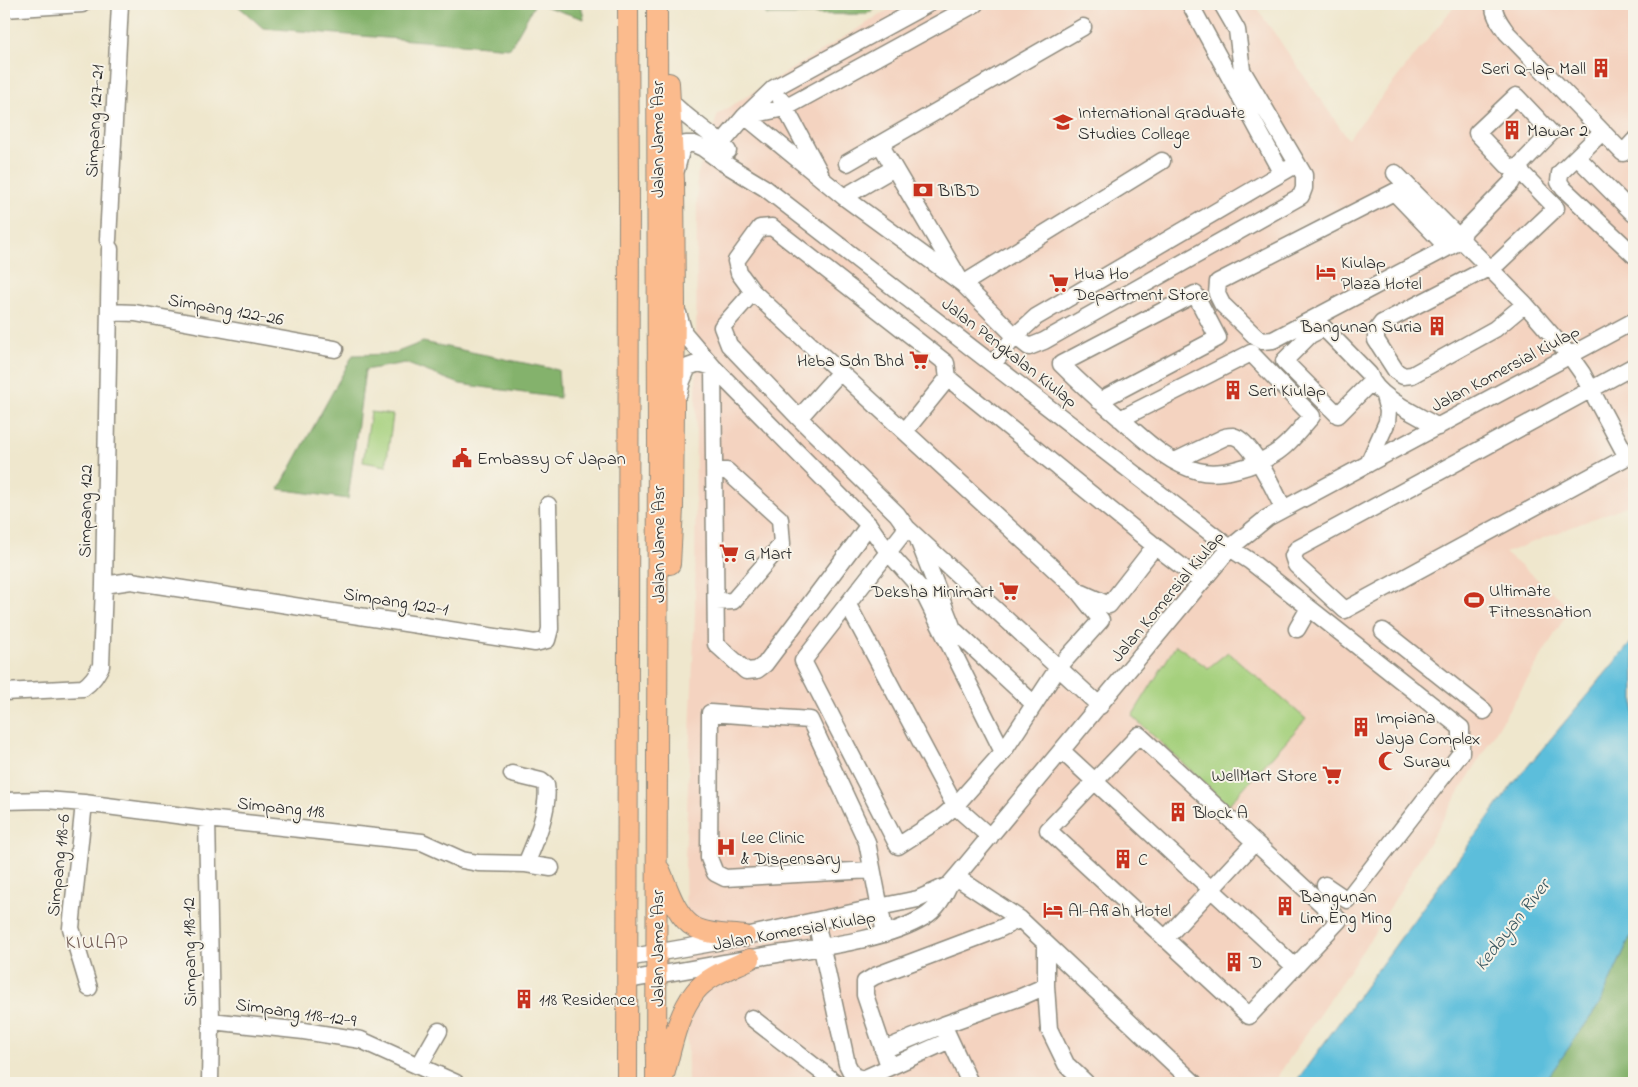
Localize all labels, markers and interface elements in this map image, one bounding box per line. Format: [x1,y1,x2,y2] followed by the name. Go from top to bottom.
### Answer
[1481,57,1586,83] place label: Seri Q-lap Mall
[1590,57,1612,79] building icon: Seri Q-lap Mall
[80,64,113,178] street label: Simpang 127-21
[646,80,672,198] street label: Jalan Jame 'Asr
[1078,101,1246,149] place label: International Graduate Studies College
[1052,111,1074,133] school or university icon: International Graduate Studies College
[1501,119,1523,141] building icon: Mawar 2
[1527,119,1588,145] place label: Mawar 2
[912,179,934,201] bank icon: BIBD
[937,179,980,205] place label: BIBD
[1341,251,1422,298] place label: Kiulap Plaza Hotel
[1315,261,1337,283] hotel icon: Kiulap Plaza Hotel
[1073,262,1209,309] place label: Hua Ho Department Store
[1048,272,1070,294] supermarket icon: Hua Ho Department Store
[166,288,286,335] street label: Simpang 122-26
[934,292,1083,416] street label: Jalan Pengkalan Kiulap
[1300,315,1422,342] place label: Bangunan Suria
[1426,315,1448,337] building icon: Bangunan Suria
[1427,320,1585,420] street label: Jalan Komersial Kiulap
[797,349,904,375] place label: Heba Sdn Bhd
[908,349,930,371] supermarket icon: Heba Sdn Bhd
[1222,379,1244,401] building icon: Seri Kiulap
[1248,379,1326,405] place label: Seri Kiulap
[451,447,473,469] public building icon: Embassy Of Japan
[477,447,626,473] place label: Embassy Of Japan
[73,464,102,558] street label: Simpang 122
[647,485,673,603] street label: Jalan Jame 'Asr
[1106,526,1232,669] street label: Jalan Komersial Kiulap
[718,542,740,564] supermarket icon: G Mart
[744,542,792,568] place label: G Mart
[1488,579,1591,626] place label: Ultimate Fitnessnation
[870,580,994,606] place label: Deksha Minimart
[998,580,1020,602] supermarket icon: Deksha Minimart
[341,582,450,625] street label: Simpang 122-1
[1463,589,1485,611] sports icon: Ultimate Fitnessnation
[1376,706,1480,753] place label: Impiana Jaya Complex
[1350,716,1372,738] building icon: Impiana Jaya Complex
[1377,750,1399,772] mosque icon: Surau
[1403,750,1450,776] place label: Surau
[1212,764,1318,790] place label: WellMart Store
[1321,764,1343,786] supermarket icon: WellMart Store
[236,791,326,828] street label: Simpang 118
[1167,801,1189,823] building icon: Block A
[1192,801,1248,827] place label: Block A
[42,813,79,918] street label: Simpang 118-6
[741,826,841,873] place label: Lee Clinic & Dispensary
[715,836,737,858] hospital icon: Lee Clinic & Dispensary
[1112,848,1134,870] building icon: C
[1138,848,1148,874] place label: C
[1469,872,1559,977] water label: Kedayan River
[1299,885,1392,933] place label: Bangunan Lim Eng Ming
[646,889,672,1007] street label: Jalan Jame 'Asr
[1274,895,1296,917] building icon: Bangunan Lim Eng Ming
[177,897,206,1007] street label: Simpang 118-12
[1042,899,1064,921] hotel icon: Al-Afiah Hotel
[1068,899,1171,925] place label: Al-Afiah Hotel
[711,905,878,959] street label: Jalan Komersial Kiulap
[65,929,129,958] district label: KIULAP
[1223,951,1245,973] building icon: D
[1248,951,1262,977] place label: D
[513,988,535,1010] building icon: 118 Residence
[539,988,636,1014] place label: 118 Residence
[234,993,358,1036] street label: Simpang 118-12-9

